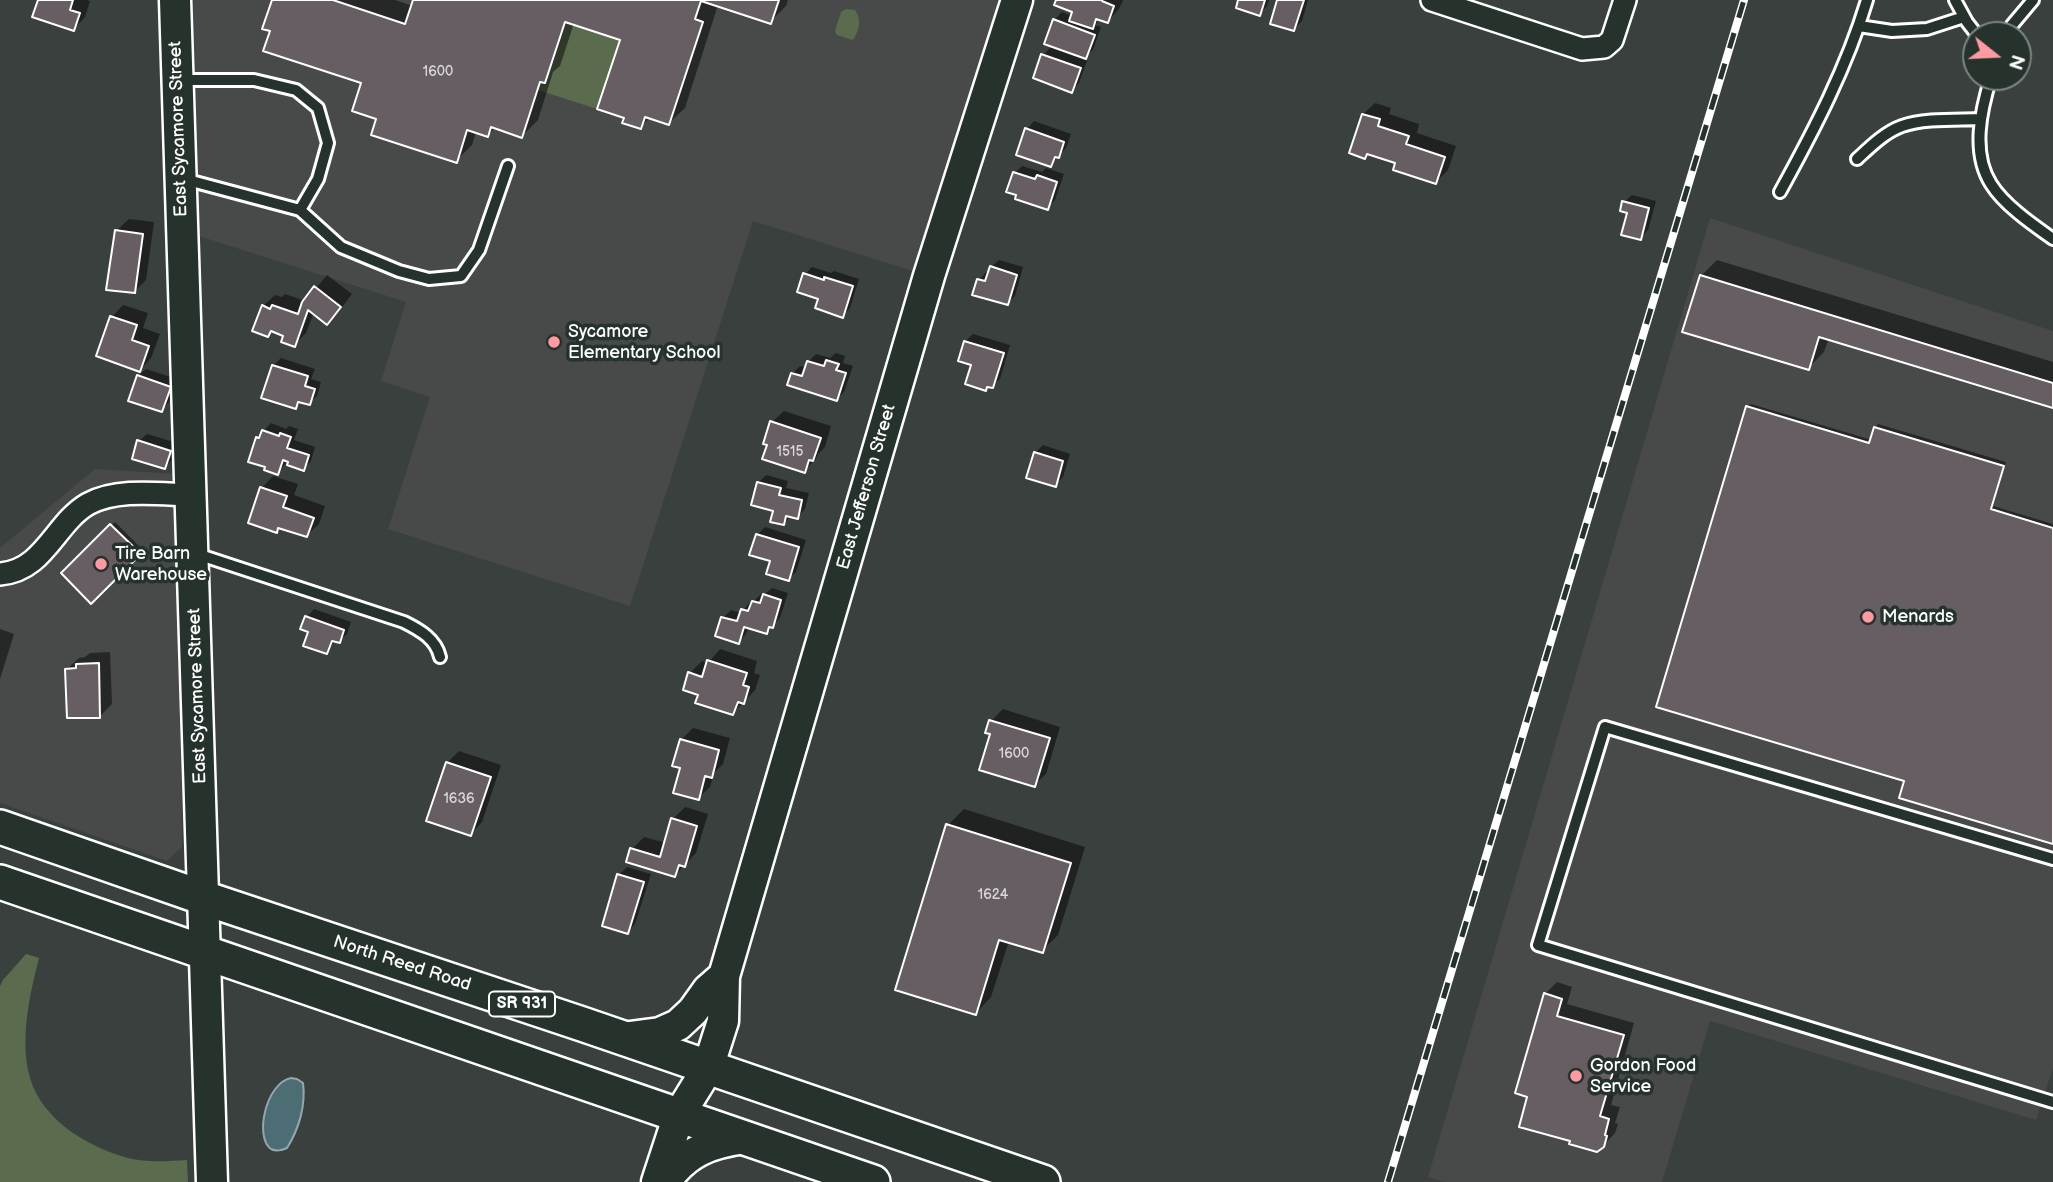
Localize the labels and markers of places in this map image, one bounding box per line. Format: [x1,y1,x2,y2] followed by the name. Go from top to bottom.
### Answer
[568,321,721,364] place label: Sycamore Elementary School
[546,334,562,350] marker: Sycamore Elementary School
[115,543,207,586] place label: Tire Barn Warehouse
[93,556,109,572] marker: Tire Barn Warehouse
[1882,606,1954,628] place label: Menards
[1860,609,1876,625] marker: Menards
[1590,1055,1696,1098] place label: Gordon Food Service
[1568,1068,1584,1084] marker: Gordon Food Service

